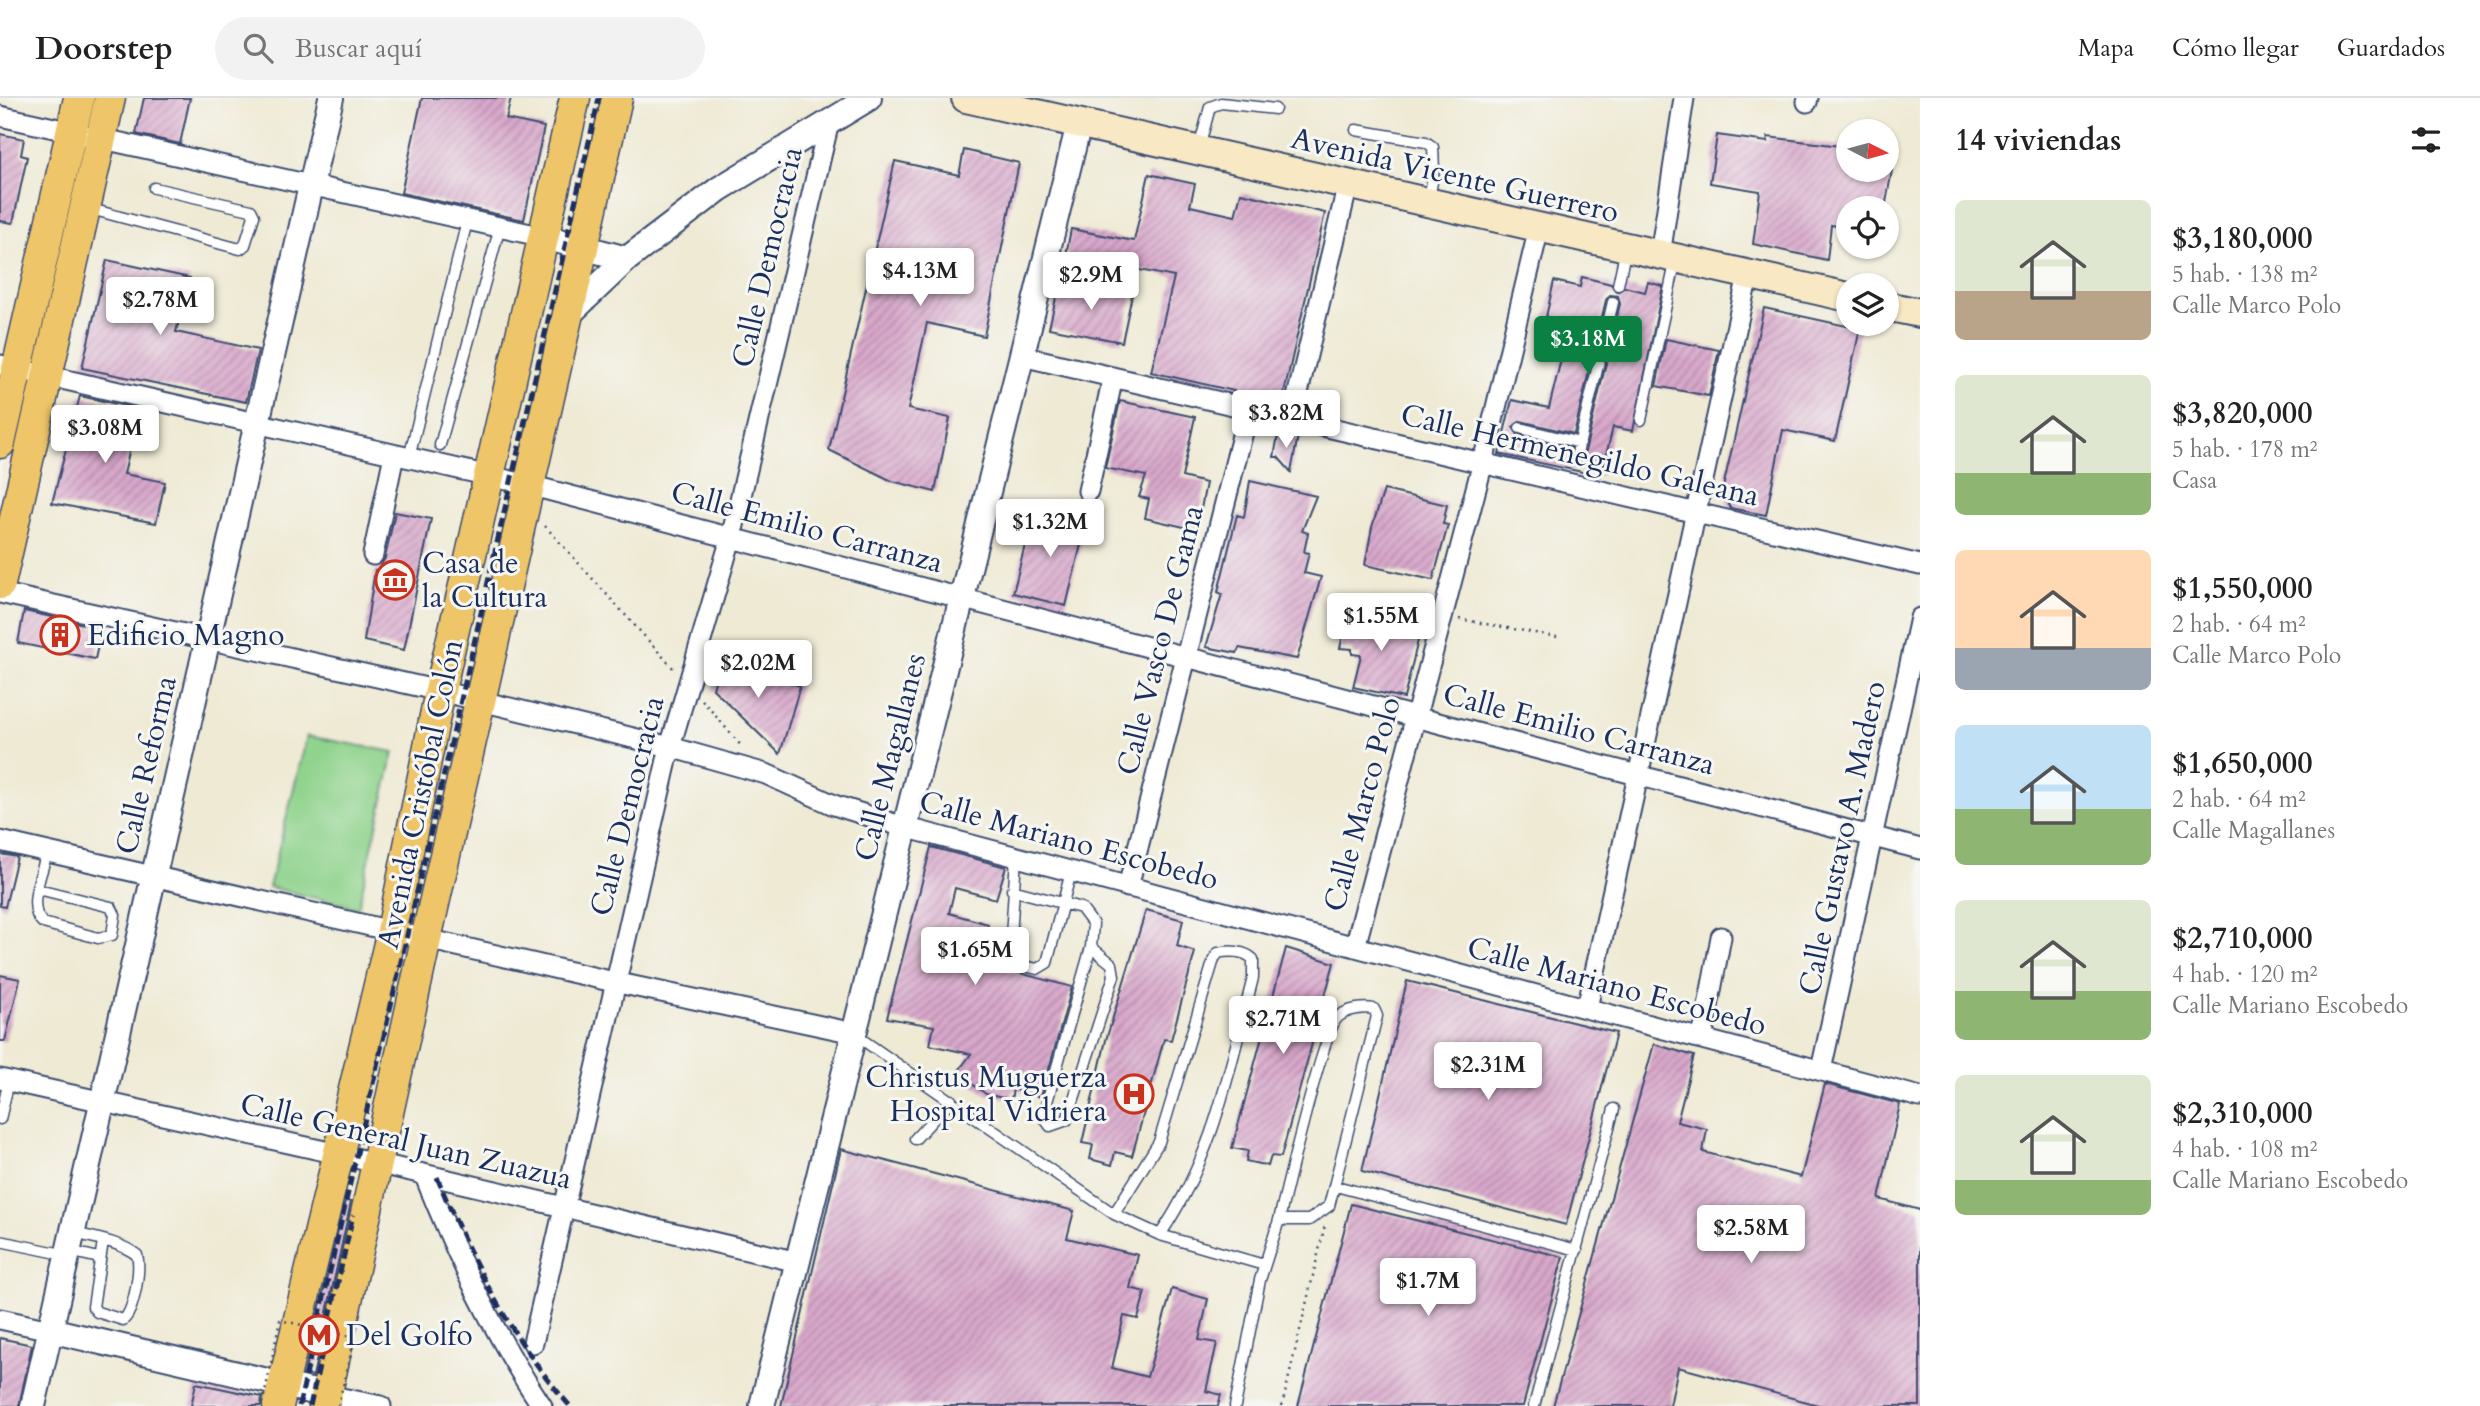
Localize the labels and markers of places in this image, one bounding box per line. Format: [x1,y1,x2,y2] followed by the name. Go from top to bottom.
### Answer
[863,248,977,308] pin: $4.13M
[1042,252,1140,312] pin: $2.9M
[103,278,217,337] pin: $2.78M
[1531,316,1645,376] pin: $3.18M
[1229,390,1343,450] pin: $3.82M
[48,406,162,465] pin: $3.08M
[993,500,1107,559] pin: $1.32M
[422,543,548,618] place label: Casa de la Cultura
[374,559,416,601] museum icon: Casa de la Cultura
[1324,594,1438,653] pin: $1.55M
[39,614,81,656] building icon: Edificio Magno
[87,615,285,656] place label: Edificio Magno
[701,640,815,700] pin: $2.02M
[918,928,1032,987] pin: $1.65M
[1226,996,1340,1056] pin: $2.71M
[1431,1042,1545,1102] pin: $2.31M
[865,1057,1107,1132] place label: Christus Muguerza Hospital Vidriera
[1113,1073,1155,1115] hospital icon: Christus Muguerza Hospital Vidriera
[1694,1206,1808,1265] pin: $2.58M
[1379,1258,1477,1318] pin: $1.7M
[298,1314,340,1356] metro station icon: Del Golfo
[346,1315,473,1356] place label: Del Golfo

